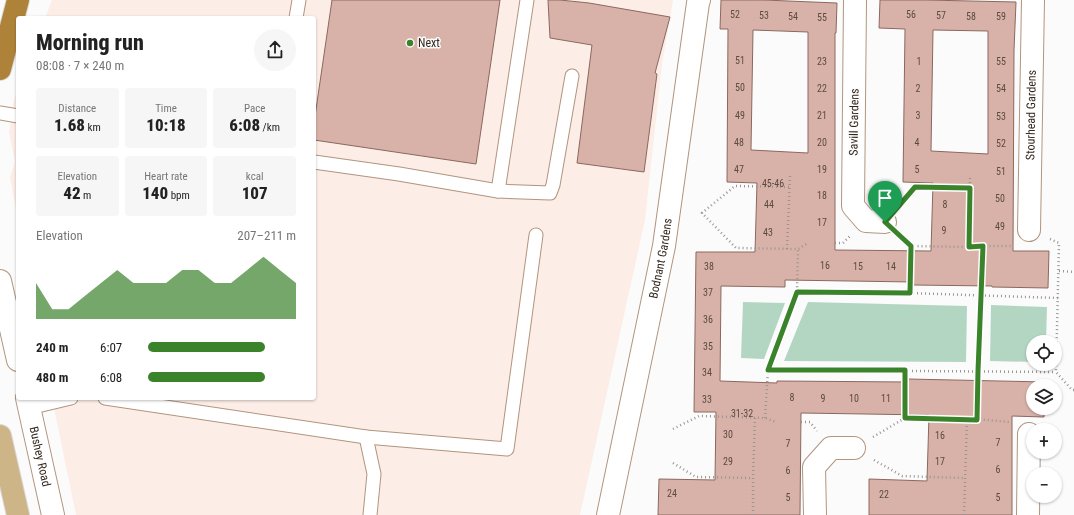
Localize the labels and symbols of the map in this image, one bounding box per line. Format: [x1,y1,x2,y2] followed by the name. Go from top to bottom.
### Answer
[730,9,740,20] house number: 52
[906,9,916,20] house number: 56
[759,10,769,21] house number: 53
[936,10,946,21] house number: 57
[788,11,798,22] house number: 54
[966,11,976,22] house number: 58
[996,11,1006,22] house number: 59
[817,12,827,23] house number: 55
[418,36,440,50] place label: Next
[405,38,415,48] marker: Next
[735,55,745,66] house number: 51
[817,56,827,67] house number: 23
[917,56,921,67] house number: 1
[996,56,1006,67] house number: 55
[1023,70,1039,160] street label: Stourhead Gardens
[735,82,745,93] house number: 50
[817,83,827,94] house number: 22
[916,83,921,94] house number: 2
[996,83,1006,94] house number: 54
[846,88,862,156] street label: Savill Gardens
[735,110,745,121] house number: 49
[817,110,827,121] house number: 21
[916,110,921,121] house number: 3
[996,111,1006,122] house number: 53
[734,137,744,148] house number: 48
[817,137,827,148] house number: 20
[915,137,920,148] house number: 4
[996,138,1006,149] house number: 52
[734,164,744,175] house number: 47
[817,164,827,175] house number: 19
[915,164,920,175] house number: 5
[996,166,1006,177] house number: 51
[762,178,784,189] house number: 45-46
[868,181,902,222] pin
[817,190,827,201] house number: 18
[995,193,1005,204] house number: 50
[764,199,774,210] house number: 44
[943,199,948,210] house number: 8
[646,217,675,300] street label: Bodnant Gardens
[817,217,827,228] house number: 17
[995,221,1005,232] house number: 49
[942,225,947,236] house number: 9
[763,227,773,238] house number: 43
[820,260,830,271] house number: 16
[704,261,714,272] house number: 38
[853,261,863,272] house number: 15
[886,261,896,272] house number: 14
[703,287,713,298] house number: 37
[703,314,713,325] house number: 36
[703,341,713,352] house number: 35
[702,367,712,378] house number: 34
[790,392,795,403] house number: 8
[821,393,826,404] house number: 9
[849,393,859,404] house number: 10
[881,393,891,404] house number: 11
[702,394,712,405] house number: 33
[731,408,753,419] house number: 31-32
[27,425,53,488] street label: Bushey Road
[723,429,733,440] house number: 30
[935,430,945,441] house number: 16
[996,437,1001,448] house number: 7
[786,438,791,449] house number: 7
[723,456,733,467] house number: 29
[935,456,945,467] house number: 17
[996,464,1001,475] house number: 6
[786,465,791,476] house number: 6
[667,488,677,499] house number: 24
[879,489,889,500] house number: 22
[786,492,791,503] house number: 5
[996,492,1001,503] house number: 5

